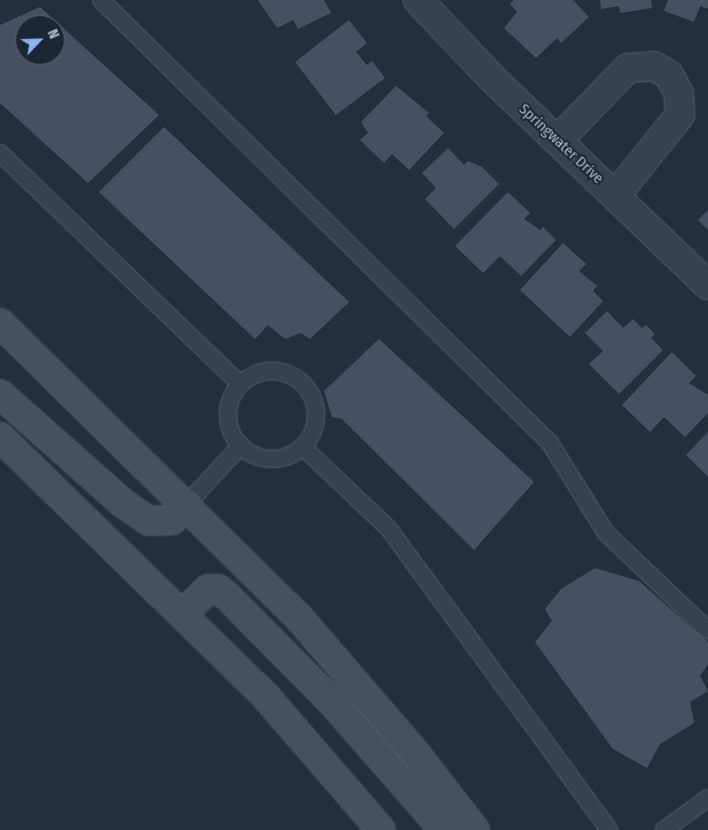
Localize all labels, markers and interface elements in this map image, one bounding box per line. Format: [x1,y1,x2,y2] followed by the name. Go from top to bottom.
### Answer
[15,15,65,65] north arrow
[44,27,63,41] text: N
[515,100,607,188] street label: Springwater Drive

